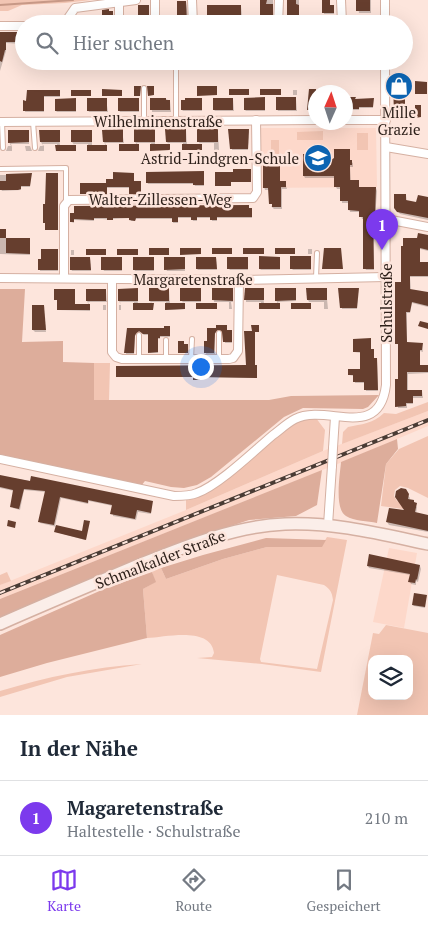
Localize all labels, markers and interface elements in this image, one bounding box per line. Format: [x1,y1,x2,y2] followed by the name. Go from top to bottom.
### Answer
[15,15,413,70] search box
[33,29,61,57] icon: search
[73,30,174,55] text: Hier suchen
[384,71,414,101] shop icon: Mille Grazie
[308,85,353,130] north arrow
[377,102,421,139] place label: Mille Grazie
[93,111,223,131] street label: Wilhelminenstraße
[303,143,333,173] school or university icon: Astrid-Lindgren-Schule
[141,148,299,168] place label: Astrid-Lindgren-Schule
[89,189,233,209] street label: Walter-Zillessen-Weg
[366,209,398,250] pin: 1
[376,263,396,343] street label: Schulstraße
[133,269,253,289] street label: Margaretenstraße
[188,354,214,380] your location
[92,525,228,593] street label: Schmalkalder Straße
[368,655,413,700] map controls
[368,655,413,700] button: layers
[20,734,138,762] text: In der Nähe
[67,795,223,820] text: Magaretenstraße
[31,807,41,829] text: 1
[365,807,408,829] text: 210 m
[67,820,241,842] text: Haltestelle · Schulstraße
[47,866,81,915] tab: Karte
[175,866,212,915] tab: Route
[307,866,381,915] tab: Gespeichert

